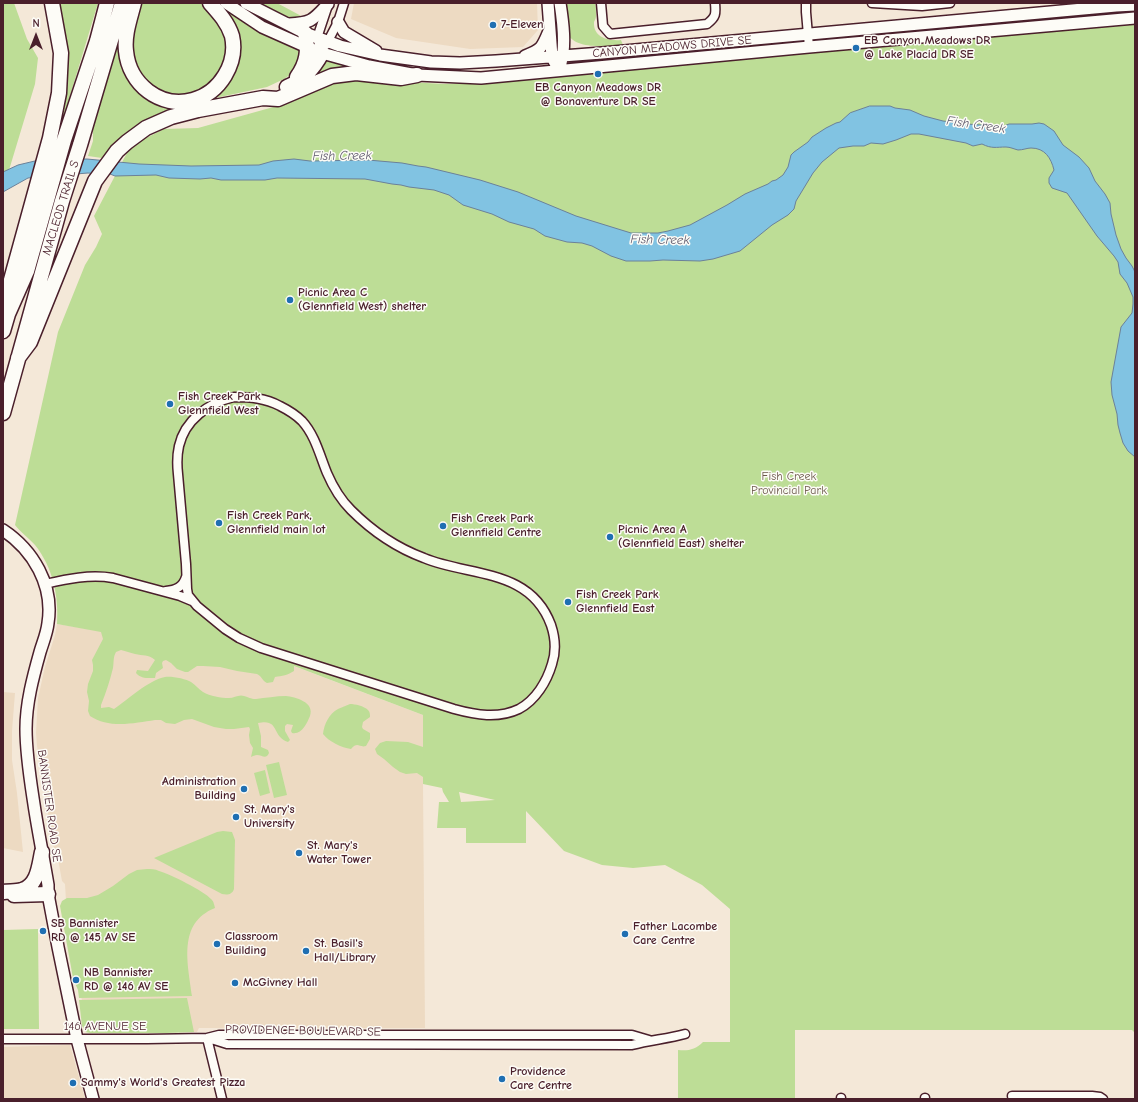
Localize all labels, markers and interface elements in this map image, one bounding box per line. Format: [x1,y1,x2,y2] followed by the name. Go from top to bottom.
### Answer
[16,16,56,56] north arrow
[32,17,40,30] text: N
[501,18,543,32] place label: 7-Eleven
[488,20,498,30] marker: 7-Eleven
[592,33,752,61] street label: CANYON MEADOWS DRIVE SE
[864,34,990,62] place label: EB Canyon Meadows DR @ Lake Placid DR SE
[851,43,861,53] marker: EB Canyon Meadows DR @ Lake Placid DR SE
[593,69,603,79] marker: EB Canyon Meadows DR @ Bonaventure DR SE
[535,81,661,109] place label: EB Canyon Meadows DR @ Bonaventure DR SE
[946,113,1006,137] water label: Fish Creek
[312,148,372,164] water label: Fish Creek
[40,159,82,257] street label: MACLEOD TRAIL S
[630,232,690,248] water label: Fish Creek
[298,286,426,314] place label: Picnic Area C (Glennfield West) shelter
[285,295,295,305] marker: Picnic Area C (Glennfield West) shelter
[178,390,261,418] place label: Fish Creek Park Glennfield West
[165,399,175,409] marker: Fish Creek Park Glennfield West
[751,470,827,498] park label: Fish Creek Provincial Park
[227,509,326,537] place label: Fish Creek Park, Glennfield main lot
[451,512,541,540] place label: Fish Creek Park Glennfield Centre
[214,518,224,528] marker: Fish Creek Park, Glennfield main lot
[438,521,448,531] marker: Fish Creek Park Glennfield Centre
[618,523,744,551] place label: Picnic Area A (Glennfield East) shelter
[605,532,615,542] marker: Picnic Area A (Glennfield East) shelter
[576,588,659,616] place label: Fish Creek Park Glennfield East
[563,597,573,607] marker: Fish Creek Park Glennfield East
[34,749,64,863] street label: BANNISTER ROAD SE
[162,775,236,803] place label: Administration Building
[239,784,249,794] marker: Administration Building
[244,803,295,831] place label: St. Mary's University
[231,812,241,822] marker: St. Mary's University
[307,839,371,867] place label: St. Mary's Water Tower
[294,848,304,858] marker: St. Mary's Water Tower
[51,917,135,945] place label: SB Bannister RD @ 145 AV SE
[633,920,717,948] place label: Father Lacombe Care Centre
[38,926,48,936] marker: SB Bannister RD @ 145 AV SE
[620,929,630,939] marker: Father Lacombe Care Centre
[225,930,278,958] place label: Classroom Building
[314,937,376,965] place label: St. Basil's Hall/Library
[212,939,222,949] marker: Classroom Building
[301,946,311,956] marker: St. Basil's Hall/Library
[84,966,168,994] place label: NB Bannister RD @ 146 AV SE
[71,975,81,985] marker: NB Bannister RD @ 146 AV SE
[243,976,317,990] place label: McGivney Hall
[230,978,240,988] marker: McGivney Hall
[64,1020,146,1034] street label: 146 AVENUE SE
[225,1022,381,1040] street label: PROVIDENCE BOULEVARD SE
[510,1065,572,1093] place label: Providence Care Centre
[497,1074,507,1084] marker: Providence Care Centre
[81,1076,245,1090] place label: Sammy's World's Greatest Pizza
[68,1078,78,1088] marker: Sammy's World's Greatest Pizza

